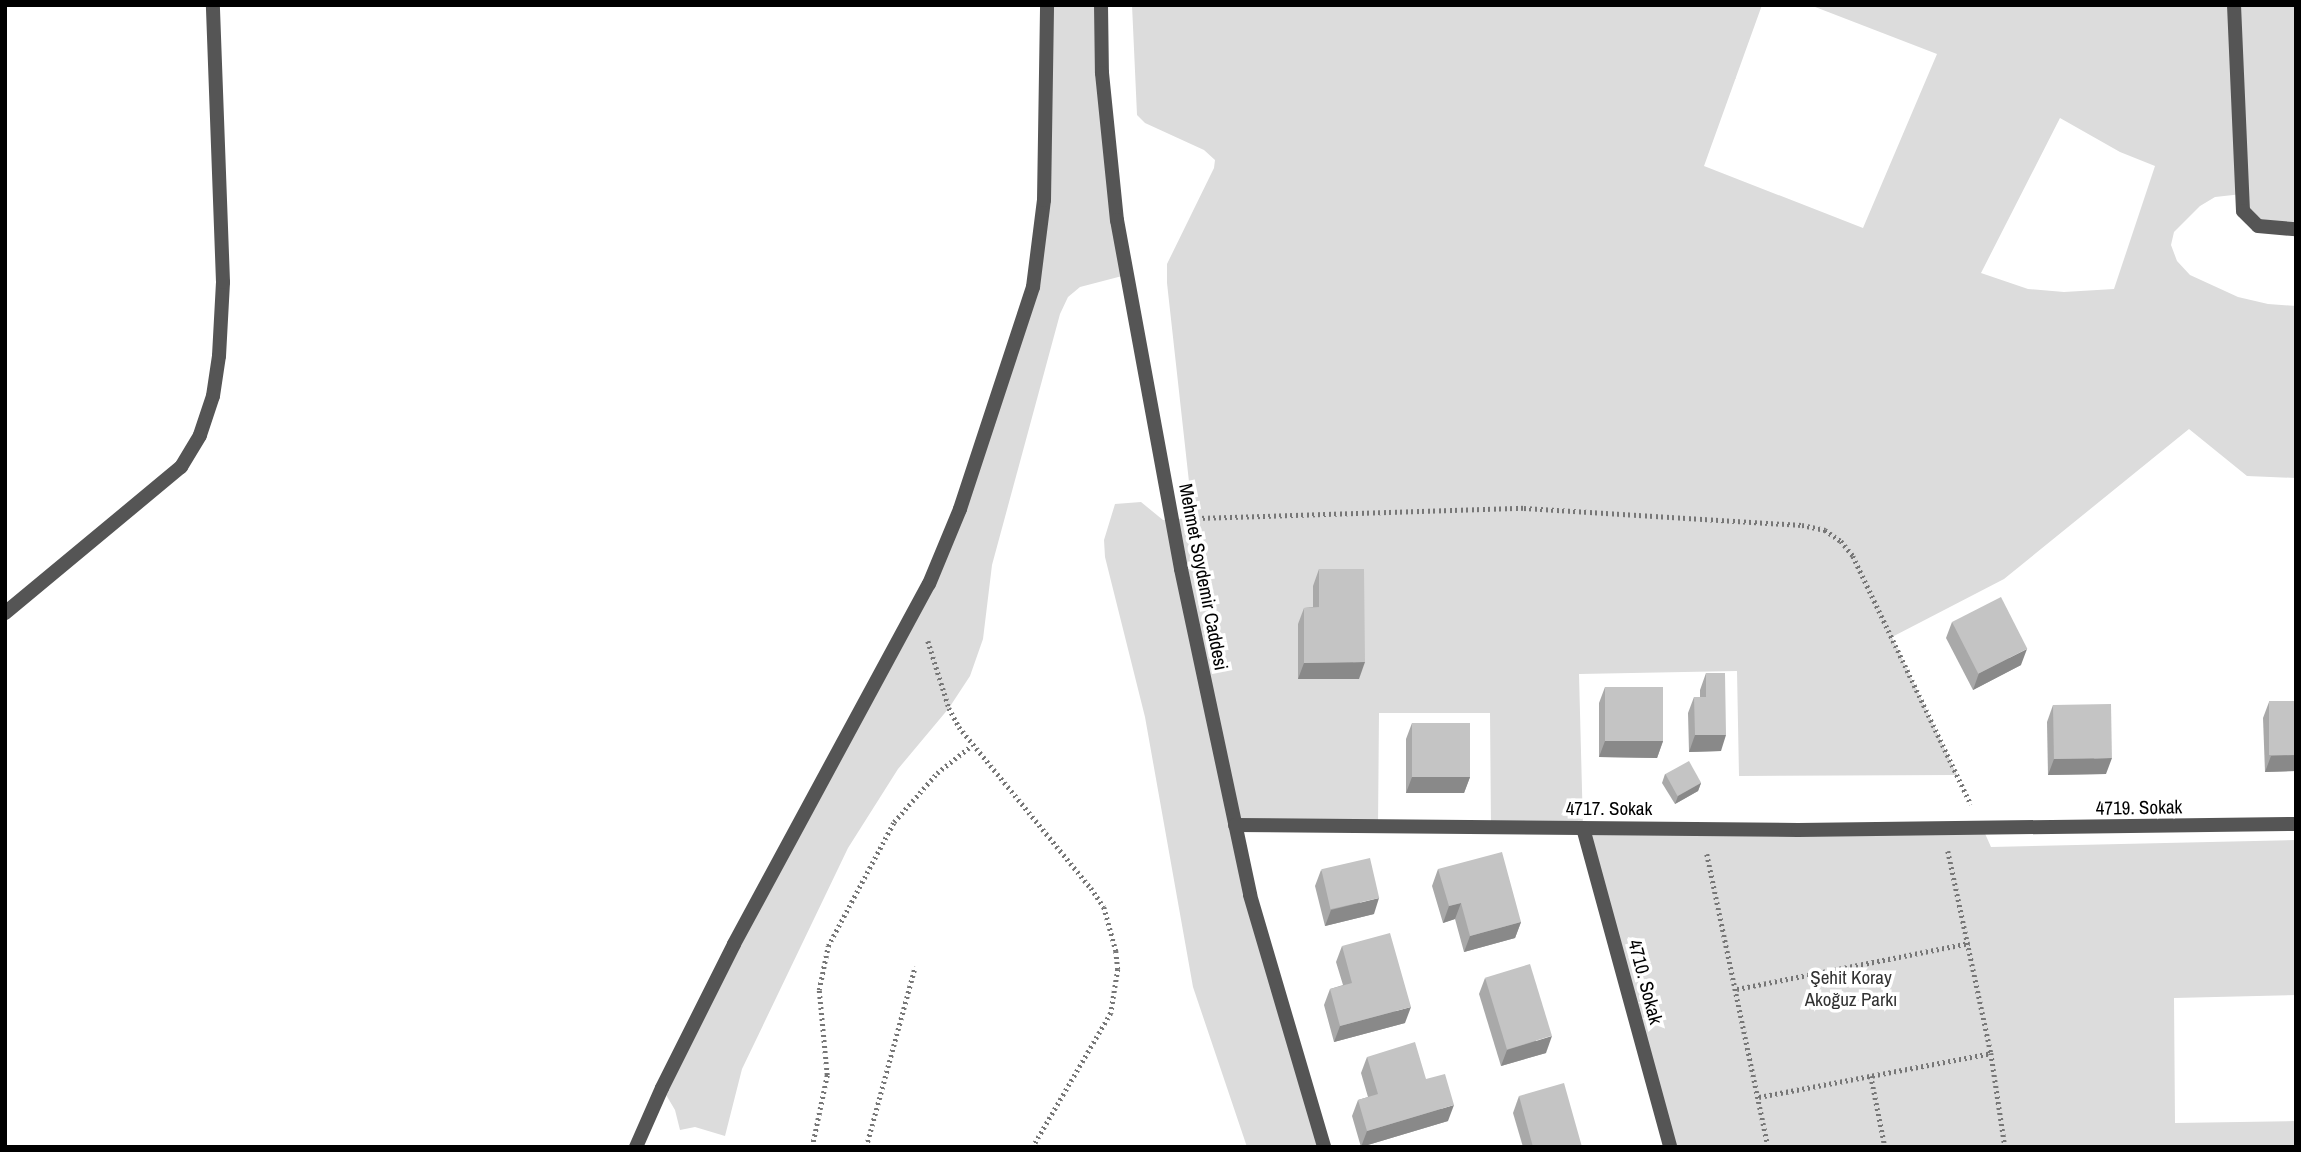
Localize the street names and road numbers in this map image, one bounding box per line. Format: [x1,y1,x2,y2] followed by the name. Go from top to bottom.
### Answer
[1174,482,1232,672] street label: Mehmet Soydemir Caddesi
[2095,796,2183,820] street label: 4719. Sokak
[1566,798,1652,820] street label: 4717. Sokak
[1623,937,1667,1027] street label: 4710. Sokak

